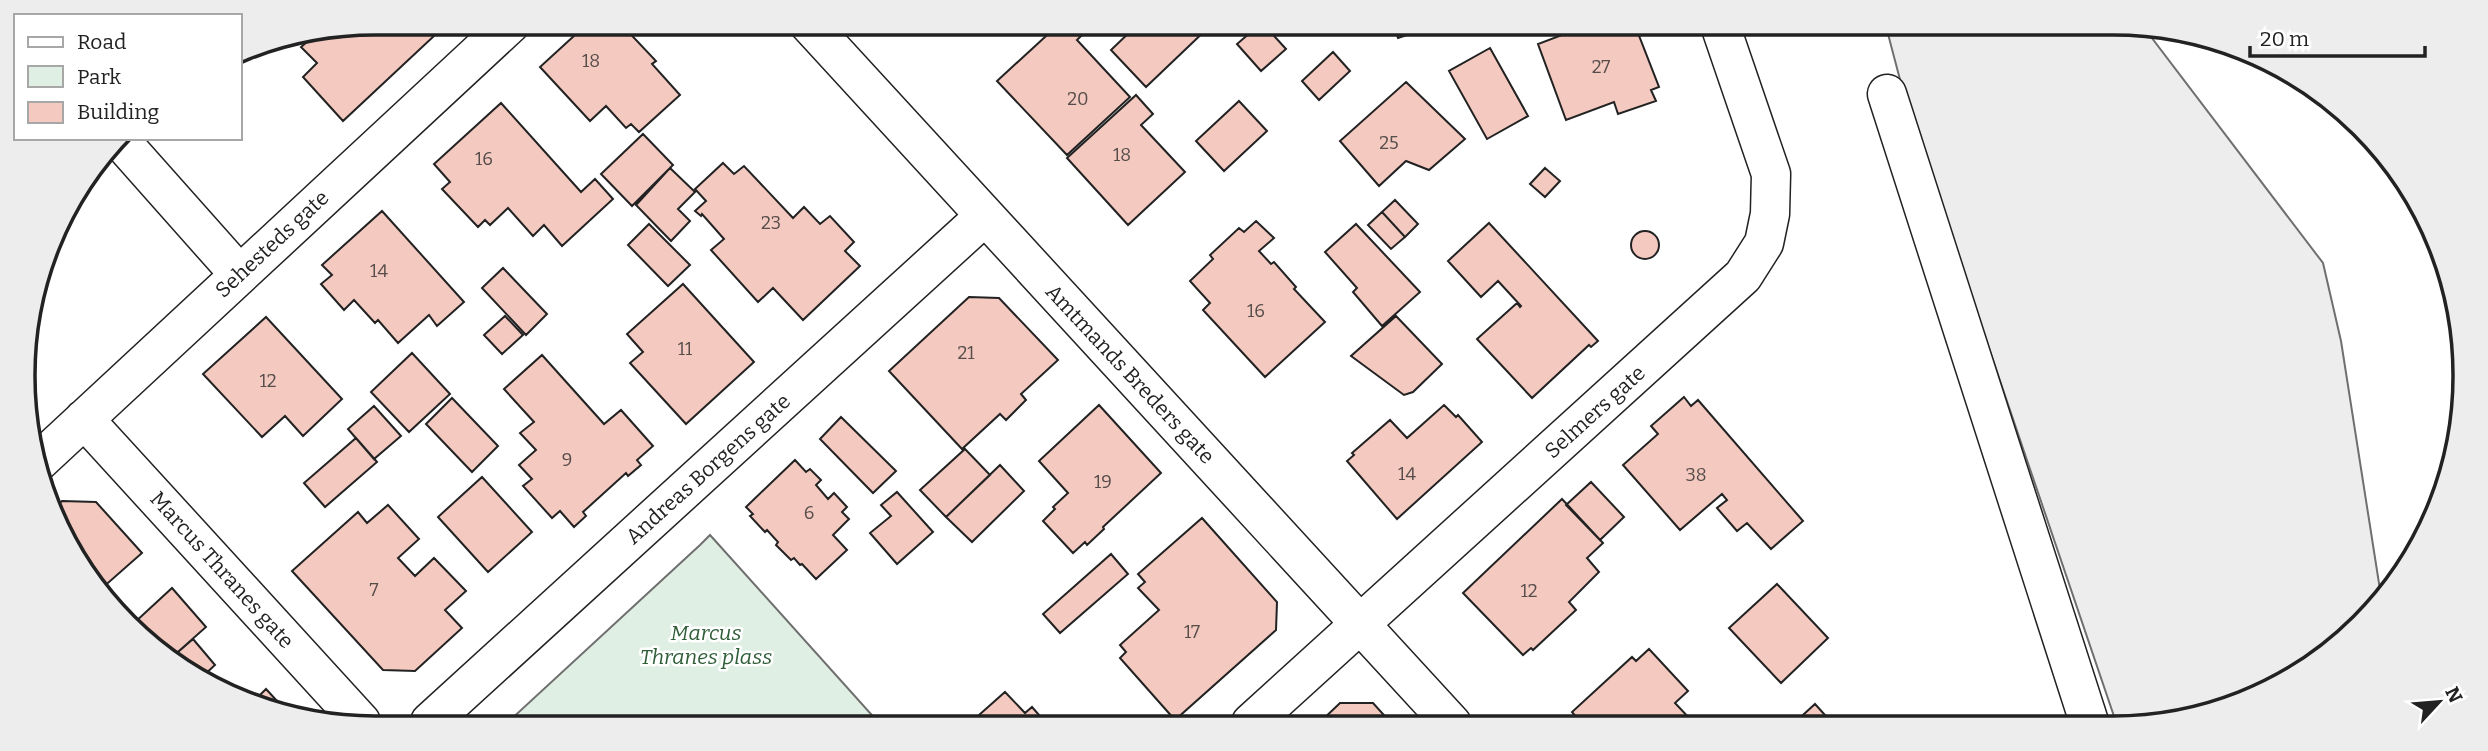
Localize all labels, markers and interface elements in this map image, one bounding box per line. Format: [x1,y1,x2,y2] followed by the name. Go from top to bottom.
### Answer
[14,14,242,140] legend
[2250,14,2425,58] scale bar
[2260,26,2309,52] text: 20 m
[77,29,126,55] text: Road
[582,50,600,72] house number: 18
[1592,56,1610,78] house number: 27
[77,64,121,90] text: Park
[1067,88,1089,110] house number: 20
[77,99,160,125] text: Building
[1379,132,1399,154] house number: 25
[1113,144,1131,166] house number: 18
[475,148,493,170] house number: 16
[210,185,334,303] street label: Sehesteds gate
[761,212,781,234] house number: 23
[370,260,388,282] house number: 14
[1040,279,1220,469] street label: Amtmands Breders gate
[1247,300,1265,322] house number: 16
[678,338,693,360] house number: 11
[957,342,975,364] house number: 21
[1539,360,1651,464] street label: Selmers gate
[259,370,277,392] house number: 12
[620,388,796,550] street label: Andreas Borgens gate
[562,449,572,471] house number: 9
[1398,463,1416,485] house number: 14
[1685,464,1707,486] house number: 38
[1094,471,1112,493] house number: 19
[145,486,299,654] street label: Marcus Thranes gate
[804,502,814,524] house number: 6
[369,579,379,601] house number: 7
[1520,580,1538,602] house number: 12
[640,620,772,670] park label: Marcus Thranes plass
[1184,621,1200,643] house number: 17
[2404,667,2474,737] north arrow
[2440,683,2468,707] text: N

